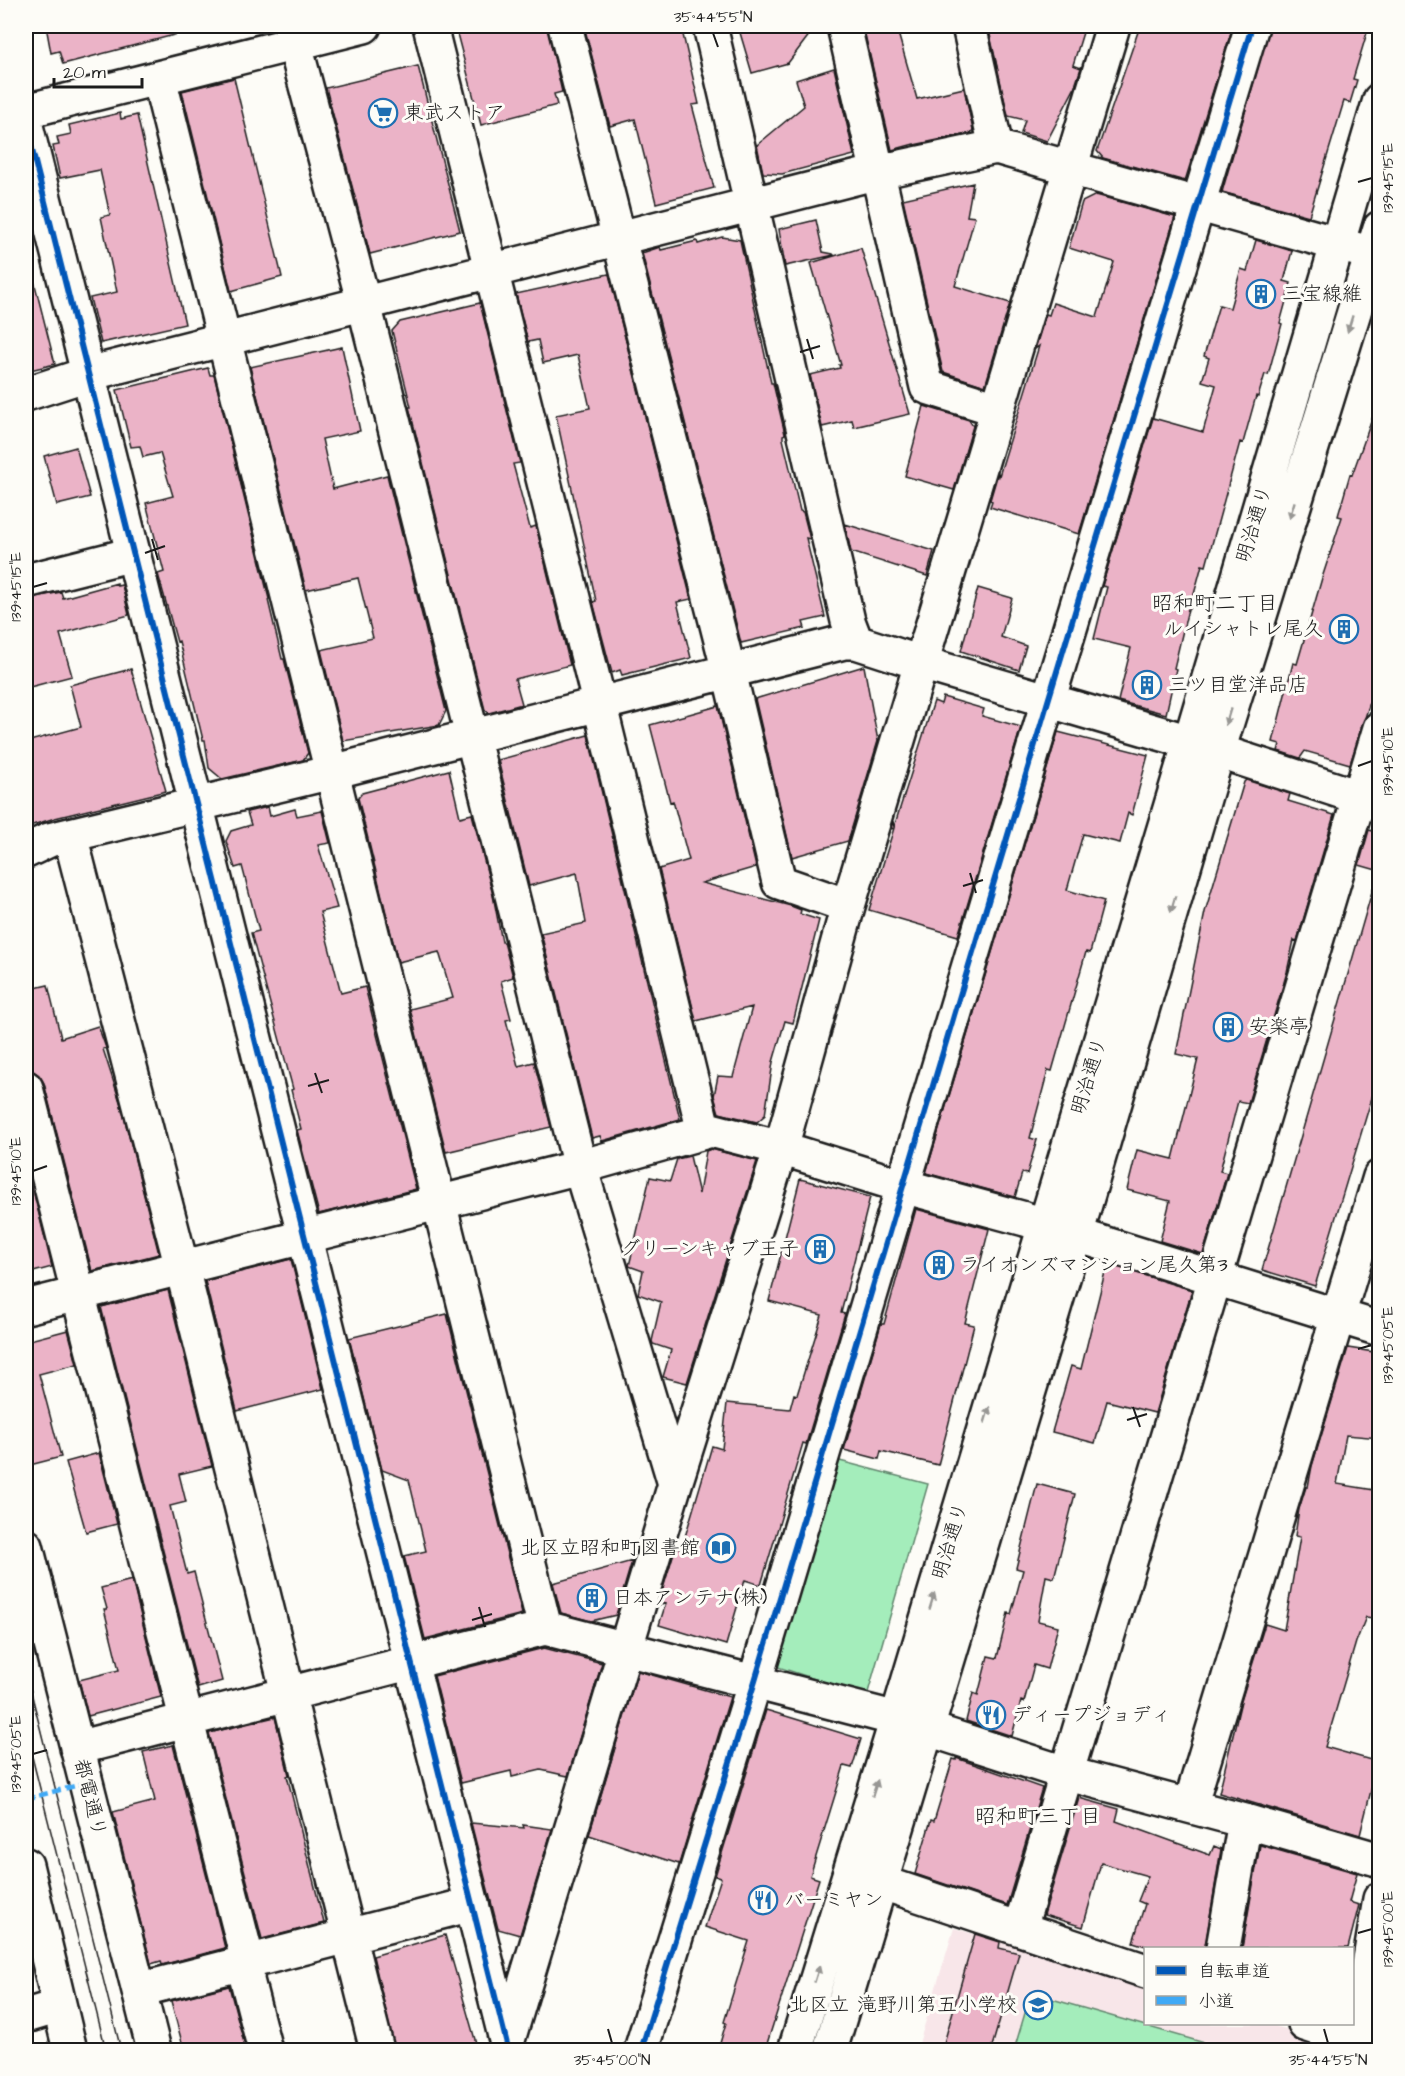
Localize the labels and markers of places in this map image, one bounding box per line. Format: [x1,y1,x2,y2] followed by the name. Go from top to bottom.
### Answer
[367,97,399,129] supermarket icon: 東武ストア
[404,99,506,127] place label: 東武ストア
[1245,278,1277,310] building icon: 三宝線維
[1282,280,1362,308] place label: 三宝線維
[1328,613,1360,645] building icon: ルイシャトレ尾久
[1163,615,1323,643] place label: ルイシャトレ尾久
[1131,669,1163,701] building icon: 三ツ目堂洋品店
[1168,671,1308,699] place label: 三ツ目堂洋品店
[1212,1011,1244,1043] building icon: 安楽亭
[1249,1013,1309,1041] place label: 安楽亭
[804,1233,836,1265] building icon: グリーンキャブ王子
[620,1235,799,1263] place label: グリーンキャブ王子
[923,1249,955,1281] building icon: ライオンズマンション尾久第3
[960,1251,1228,1279] place label: ライオンズマンション尾久第3
[705,1532,737,1564] library icon: 北区立昭和町図書館
[520,1534,700,1562] place label: 北区立昭和町図書館
[576,1582,608,1614] building icon: 日本アンテナ(株)
[613,1584,767,1612] place label: 日本アンテナ(株)
[975,1699,1007,1731] restaurant icon: ディープジョディ
[1012,1701,1171,1729] place label: ディープジョディ
[747,1884,779,1916] restaurant icon: バーミヤン
[784,1886,884,1914] place label: バーミヤン
[1022,1989,1054,2021] school or university icon: 北区立 滝野川第五小学校
[789,1991,1017,2019] place label: 北区立 滝野川第五小学校

